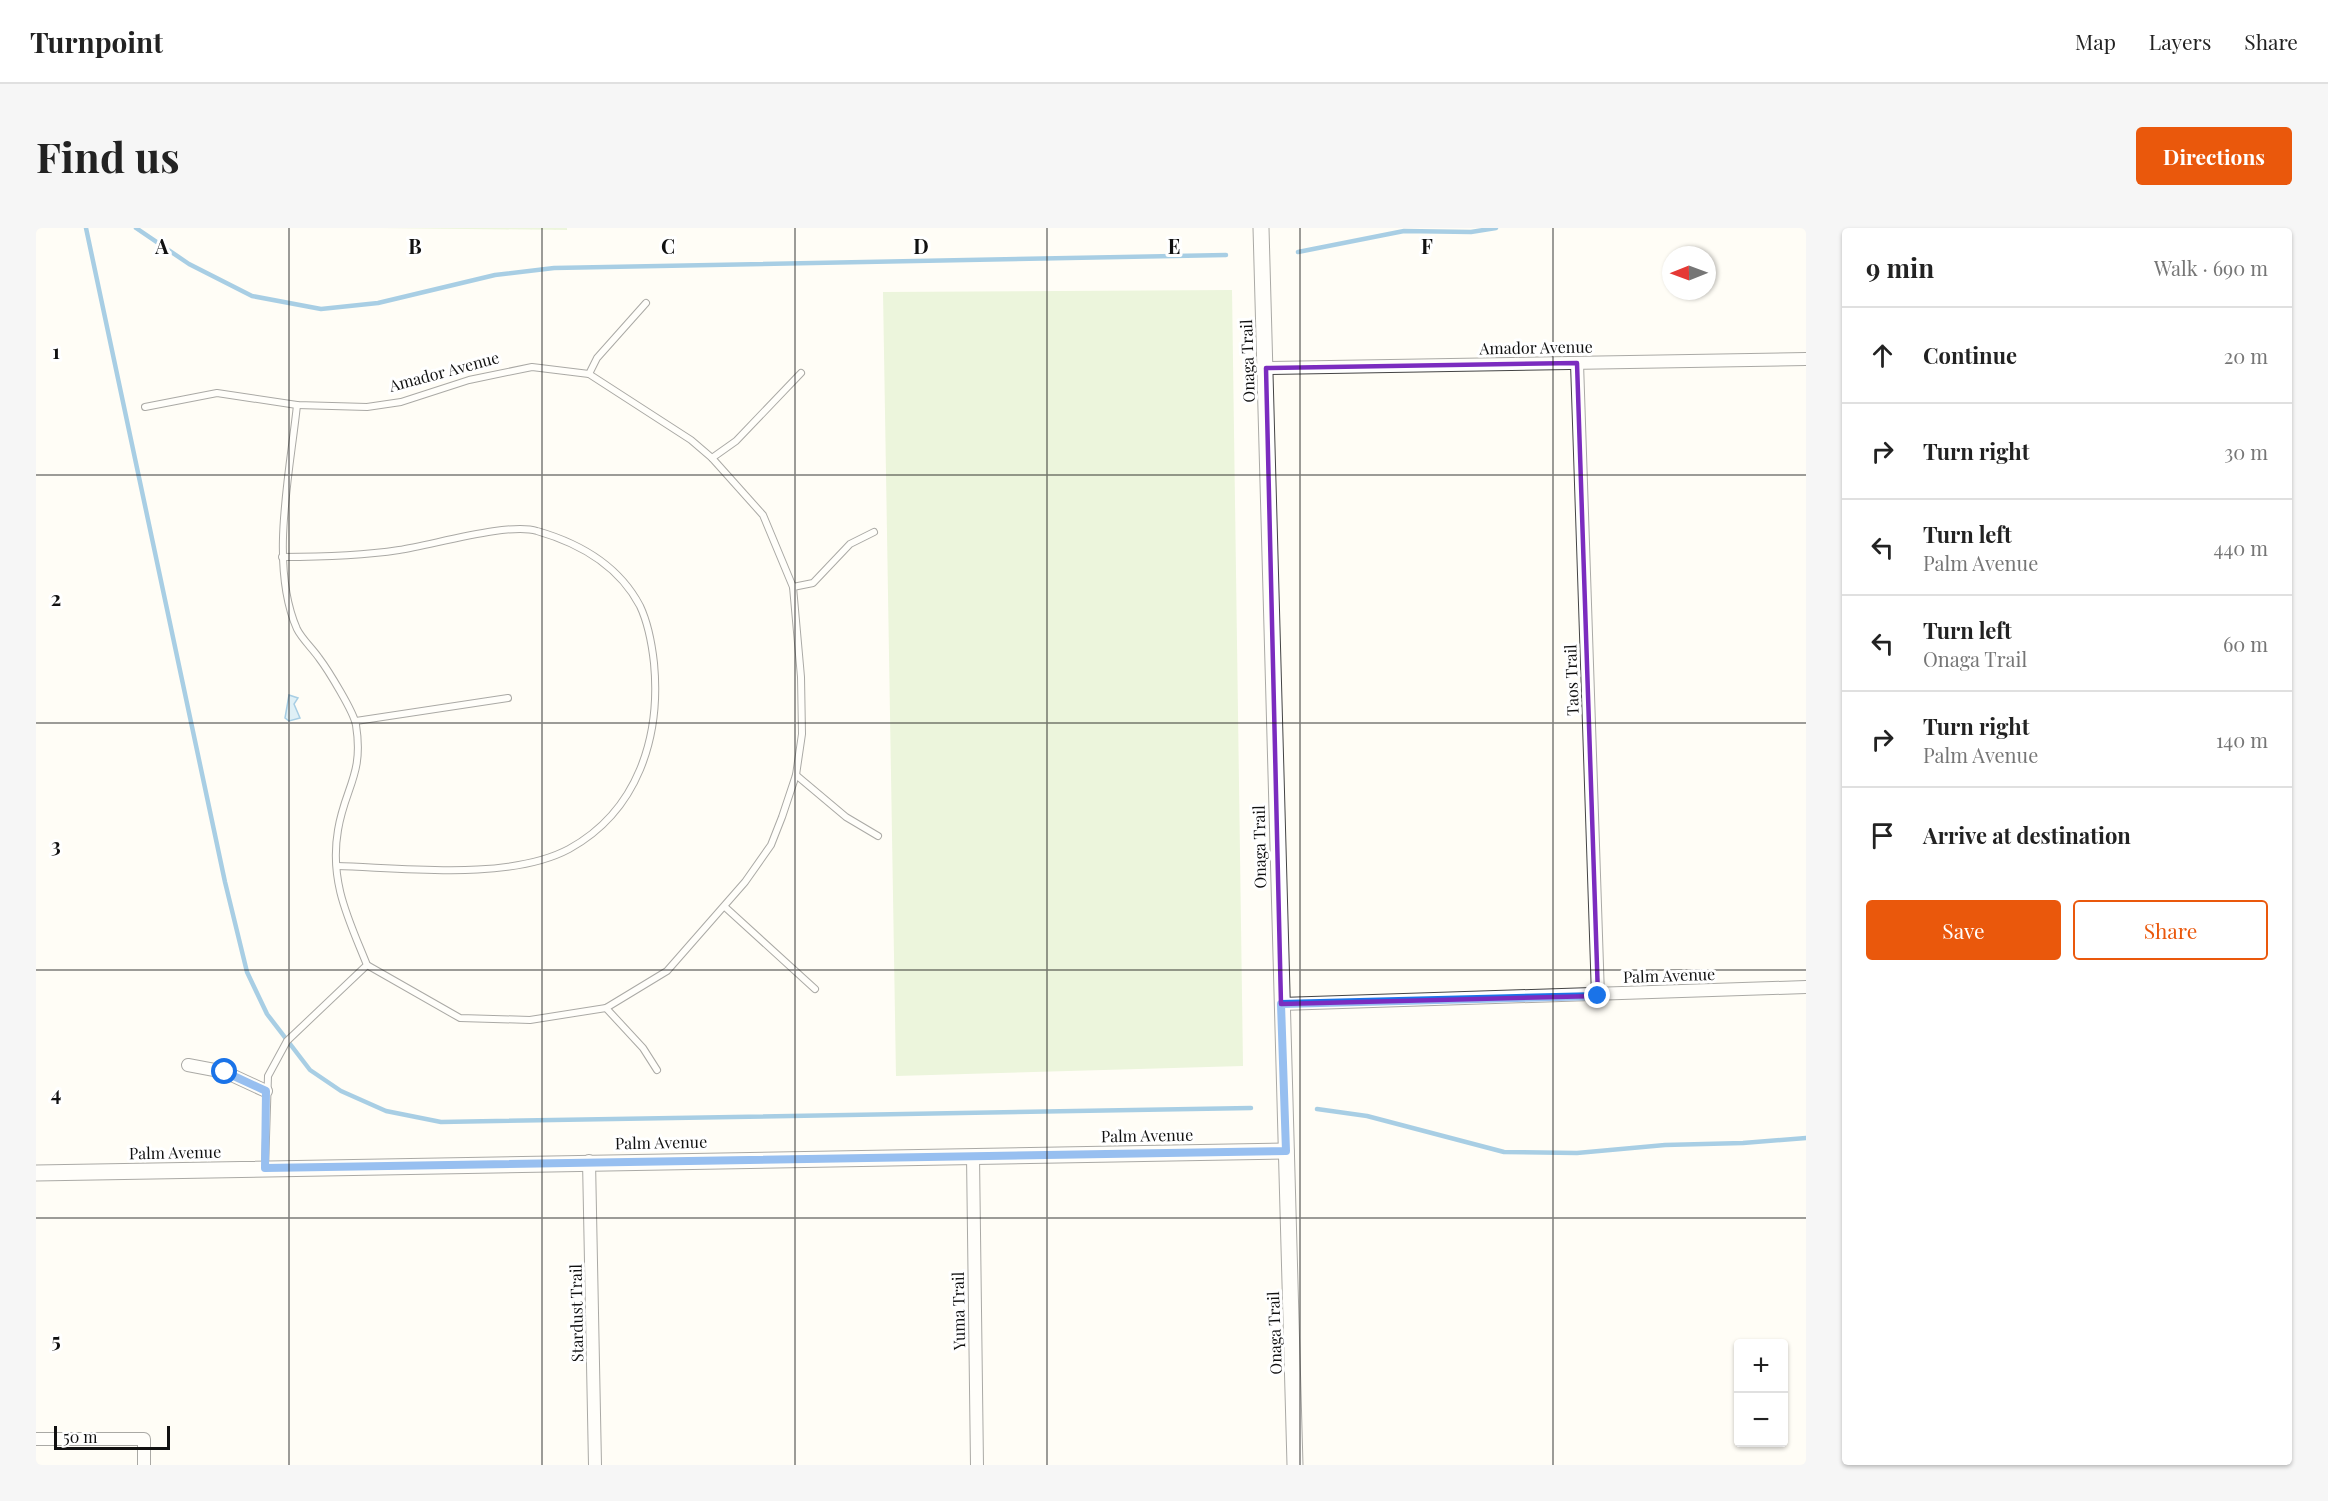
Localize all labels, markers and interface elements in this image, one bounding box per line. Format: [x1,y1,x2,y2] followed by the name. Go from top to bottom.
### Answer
[30,23,163,60] text: Turnpoint
[2075,27,2116,55] text: Map
[2149,27,2211,55] text: Layers
[2244,27,2298,55] text: Share
[2136,127,2292,185] button: Directions
[36,128,180,184] text: Find us
[154,232,169,259] text: A
[408,232,422,259] text: B
[661,232,675,259] text: C
[913,232,929,259] text: D
[1168,232,1180,259] text: E
[1421,232,1433,259] text: F
[1662,246,1716,300] north arrow
[1866,250,1934,285] text: 9 min
[2154,254,2268,281] text: Walk · 690 m
[1235,319,1259,403] street label: Onaga Trail
[1478,336,1593,359] street label: Amador Avenue
[52,337,60,364] text: 1
[1866,339,1899,372] icon: ahead
[1923,340,2017,370] text: Continue
[2224,342,2268,369] text: 20 m
[386,346,501,396] street label: Amador Avenue
[1866,435,1899,468] icon: right
[1923,436,2029,466] text: Turn right
[2224,438,2268,465] text: 30 m
[1923,519,2012,549] text: Turn left
[1866,531,1899,564] icon: left
[2214,534,2268,561] text: 440 m
[1923,549,2038,576] text: Palm Avenue
[51,584,61,611] text: 2
[1923,615,2012,645] text: Turn left
[1866,627,1899,660] icon: left
[2223,630,2268,657] text: 60 m
[1559,643,1583,716] street label: Taos Trail
[1923,645,2027,672] text: Onaga Trail
[1923,711,2029,741] text: Turn right
[1866,723,1899,756] icon: right
[2216,726,2268,753] text: 140 m
[1923,741,2038,768] text: Palm Avenue
[1248,805,1270,889] street label: Onaga Trail
[1866,819,1899,852] icon: arrive
[1923,820,2131,850] text: Arrive at destination
[51,831,61,858] text: 3
[1866,900,2061,960] button: Save
[2073,900,2268,960] button: Share
[1623,963,1715,987] street label: Palm Avenue
[1584,982,1610,1008] route end
[211,1058,237,1084] route start
[51,1079,61,1106] text: 4
[1101,1124,1193,1146] street label: Palm Avenue
[615,1131,707,1153] street label: Palm Avenue
[129,1141,221,1163] street label: Palm Avenue
[565,1263,587,1362] street label: Stardust Trail
[947,1271,969,1351] street label: Yuma Trail
[1262,1291,1286,1375] street label: Onaga Trail
[51,1326,61,1353] text: 5
[1734,1339,1788,1447] map controls
[1734,1339,1788,1393] button: +
[1734,1393,1788,1447] button: −
[54,1423,170,1450] scale bar
[63,1426,97,1447] text: 50 m

